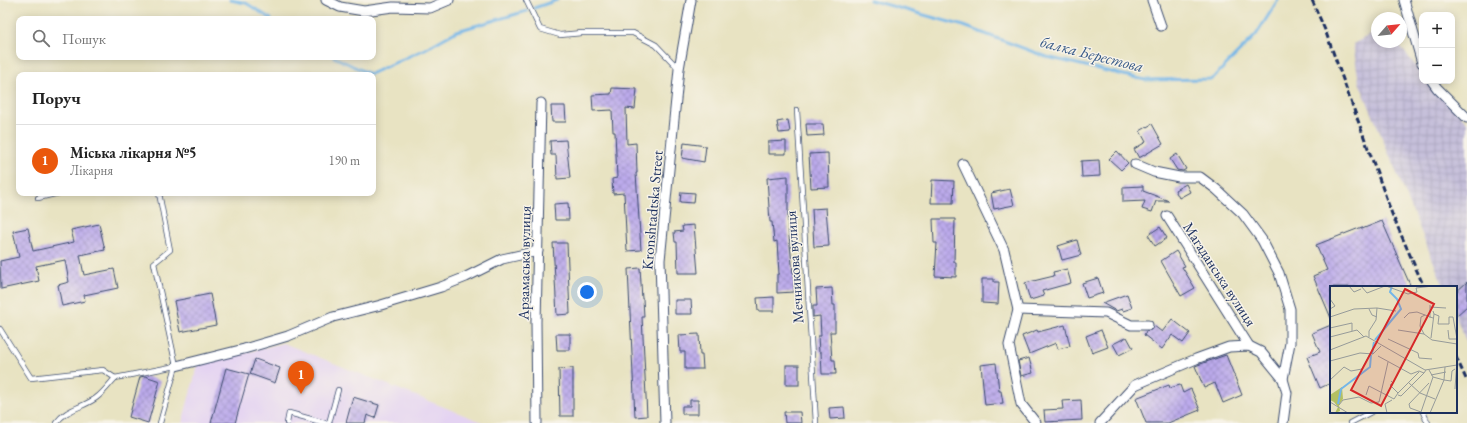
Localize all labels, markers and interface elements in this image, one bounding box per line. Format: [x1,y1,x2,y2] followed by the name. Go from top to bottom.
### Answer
[1371,12,1407,48] north arrow
[1419,12,1455,84] map controls
[1419,12,1455,48] button: +
[16,16,376,60] search box
[30,27,52,49] icon: search
[62,29,106,48] text: Пошук
[1038,31,1146,77] water label: балка Берестова
[1419,48,1455,84] button: −
[32,87,81,109] text: Поруч
[70,143,197,162] text: Міська лікарня №5
[637,149,667,271] street label: Kronshtadtska Street
[42,152,48,169] text: 1
[329,152,360,169] text: 190 m
[70,162,113,179] text: Лікарня
[513,205,535,321] street label: Арзамаська вулиця
[781,210,807,324] street label: Мечникова вулиця
[1179,218,1261,330] street label: Магаданська вулиця
[577,282,597,302] your location
[1330,286,1457,413] inset map
[288,361,314,394] pin: 1

